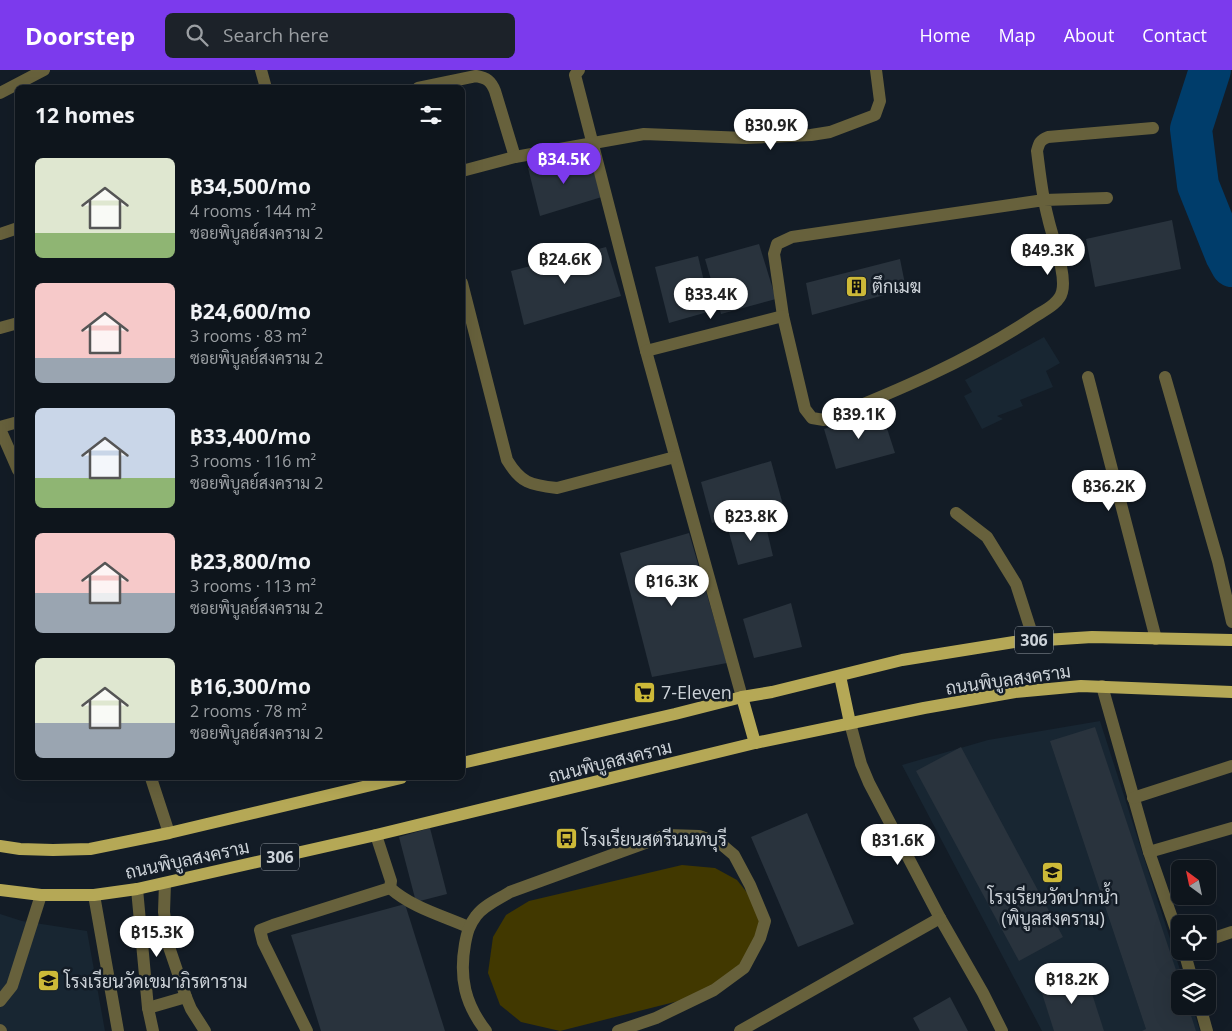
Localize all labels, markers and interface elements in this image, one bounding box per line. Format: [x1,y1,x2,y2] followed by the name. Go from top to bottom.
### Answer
[165,13,515,58] search box
[25,19,135,52] text: Doorstep
[183,21,211,49] icon: search
[223,22,329,48] text: Search here
[920,23,970,47] text: Home
[998,23,1036,47] text: Map
[1064,23,1114,47] text: About
[1142,23,1207,47] text: Contact
[35,101,135,129] text: 12 homes
[417,101,445,129] icon: filters
[730,108,812,151] pin: ฿30.9K
[745,114,797,136] text: ฿30.9K
[523,142,605,185] pin: ฿34.5K
[538,148,590,170] text: ฿34.5K
[190,172,311,200] text: ฿34,500/mo
[75,178,135,238] icon: home
[190,200,316,222] text: 4 rooms · 144 m²
[190,222,324,244] text: ซอยพิบูลย์สงคราม 2
[1007,234,1089,276] pin: ฿49.3K
[1022,239,1074,261] text: ฿49.3K
[524,242,606,285] pin: ฿24.6K
[539,248,591,270] text: ฿24.6K
[844,274,868,298] building icon: ตึกเมฆ
[872,274,921,298] place label: ตึกเมฆ
[670,278,752,320] pin: ฿33.4K
[685,283,737,305] text: ฿33.4K
[190,297,311,325] text: ฿24,600/mo
[75,303,135,363] icon: home
[190,325,307,347] text: 3 rooms · 83 m²
[190,347,324,369] text: ซอยพิบูลย์สงคราม 2
[818,398,900,440] pin: ฿39.1K
[833,403,885,425] text: ฿39.1K
[190,422,311,450] text: ฿33,400/mo
[75,428,135,488] icon: home
[190,450,316,472] text: 3 rooms · 116 m²
[1068,470,1150,512] pin: ฿36.2K
[190,472,324,494] text: ซอยพิบูลย์สงคราม 2
[1083,475,1135,497] text: ฿36.2K
[710,500,792,542] pin: ฿23.8K
[725,505,777,527] text: ฿23.8K
[190,547,311,575] text: ฿23,800/mo
[75,553,135,613] icon: home
[631,564,713,607] pin: ฿16.3K
[646,570,698,592] text: ฿16.3K
[190,575,316,597] text: 3 rooms · 113 m²
[190,597,324,619] text: ซอยพิบูลย์สงคราม 2
[1015,626,1053,654] road number: 306
[944,658,1073,702] street label: ถนนพิบูลสงคราม
[190,672,311,700] text: ฿16,300/mo
[75,678,135,738] icon: home
[633,680,657,704] supermarket icon: 7-Eleven
[661,680,732,704] place label: 7-Eleven
[190,700,307,722] text: 2 rooms · 78 m²
[190,722,324,744] text: ซอยพิบูลย์สงคราม 2
[546,734,675,790] street label: ถนนพิบูลสงคราม
[857,824,939,866] pin: ฿31.6K
[554,827,578,851] bus stop icon: โรงเรียนสตรีนนทบุรี
[581,827,727,852] place label: โรงเรียนสตรีนนทบุรี
[872,829,924,851] text: ฿31.6K
[123,834,252,886] street label: ถนนพิบูลสงคราม
[261,844,299,870] road number: 306
[1041,860,1065,884] school or university icon: โรงเรียนวัดปากน้ำ (พิบูลสงคราม)
[1171,860,1216,905] north arrow
[1171,860,1216,1015] map controls
[987,882,1118,932] place label: โรงเรียนวัดปากน้ำ (พิบูลสงคราม)
[1171,915,1216,960] button: locate
[116,916,198,958] pin: ฿15.3K
[131,921,183,943] text: ฿15.3K
[1031,962,1113,1005] pin: ฿18.2K
[1046,968,1098,990] text: ฿18.2K
[36,969,60,993] school or university icon: โรงเรียนวัดเขมาภิรตาราม
[63,969,248,993] place label: โรงเรียนวัดเขมาภิรตาราม
[1171,970,1216,1015] button: layers

